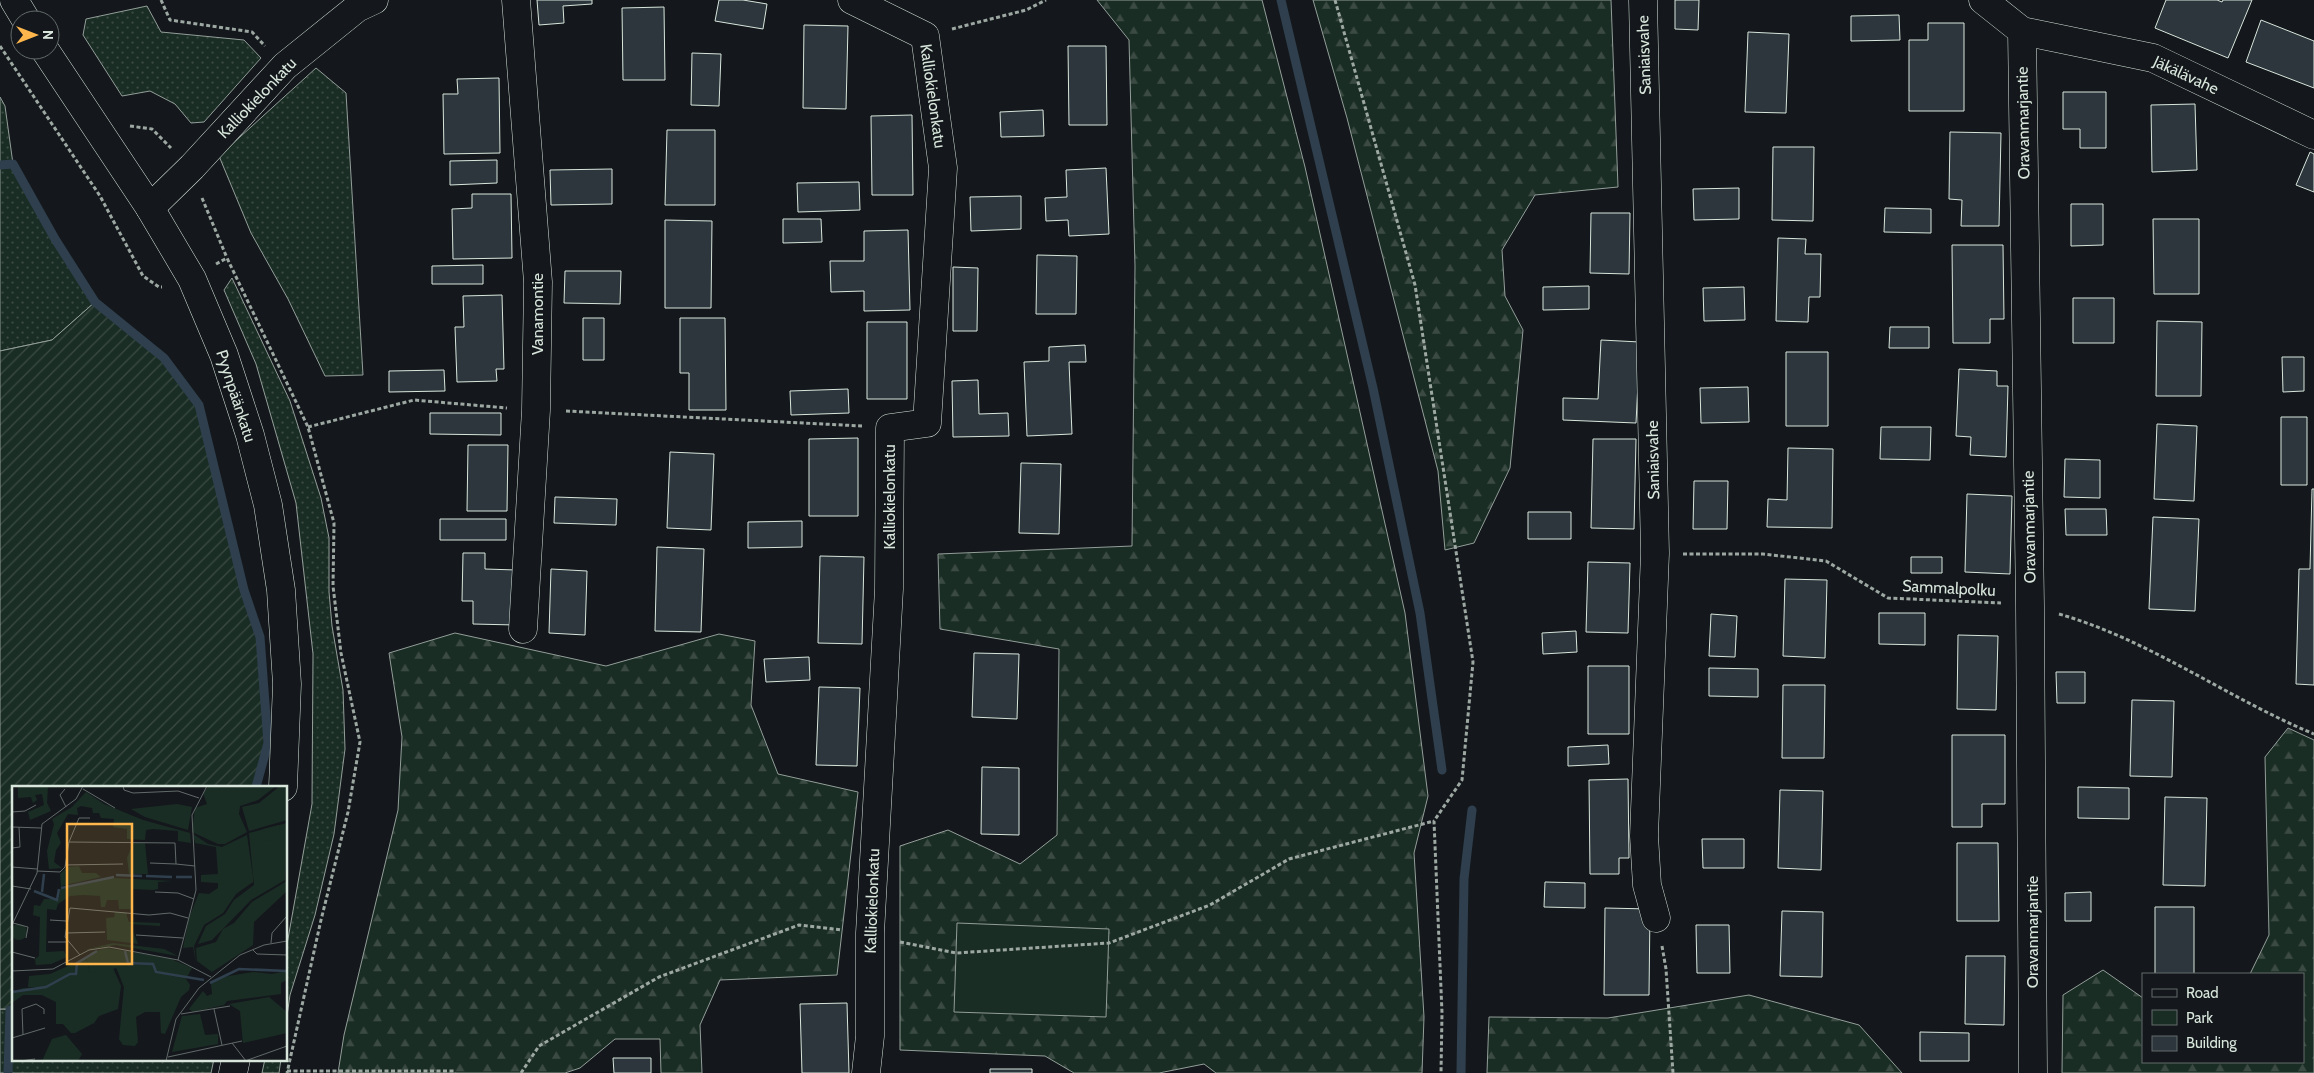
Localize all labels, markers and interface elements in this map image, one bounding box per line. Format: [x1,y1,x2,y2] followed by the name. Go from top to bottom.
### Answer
[10,10,60,60] north arrow
[1633,15,1655,95] street label: Saniaisvahe
[39,30,57,40] text: N
[916,43,950,149] street label: Kalliokielonkatu
[2149,51,2222,98] street label: Jäkälävahe
[214,54,300,142] street label: Kalliokielonkatu
[2013,67,2033,179] street label: Oravanmarjantie
[528,273,547,355] street label: Vanamontie
[212,347,260,445] street label: Pyynpäänkatu
[1643,420,1663,500] street label: Saniaisvahe
[880,444,899,550] street label: Kalliokielonkatu
[2019,471,2039,583] street label: Oravanmarjantie
[1902,576,1996,600] street label: Sammalpolku
[12,786,288,1060] inset map
[861,848,883,954] street label: Kalliokielonkatu
[2023,876,2042,988] street label: Oravanmarjantie
[2142,973,2304,1063] legend
[2186,984,2219,1002] text: Road
[2186,1009,2213,1027] text: Park
[2186,1034,2237,1052] text: Building

